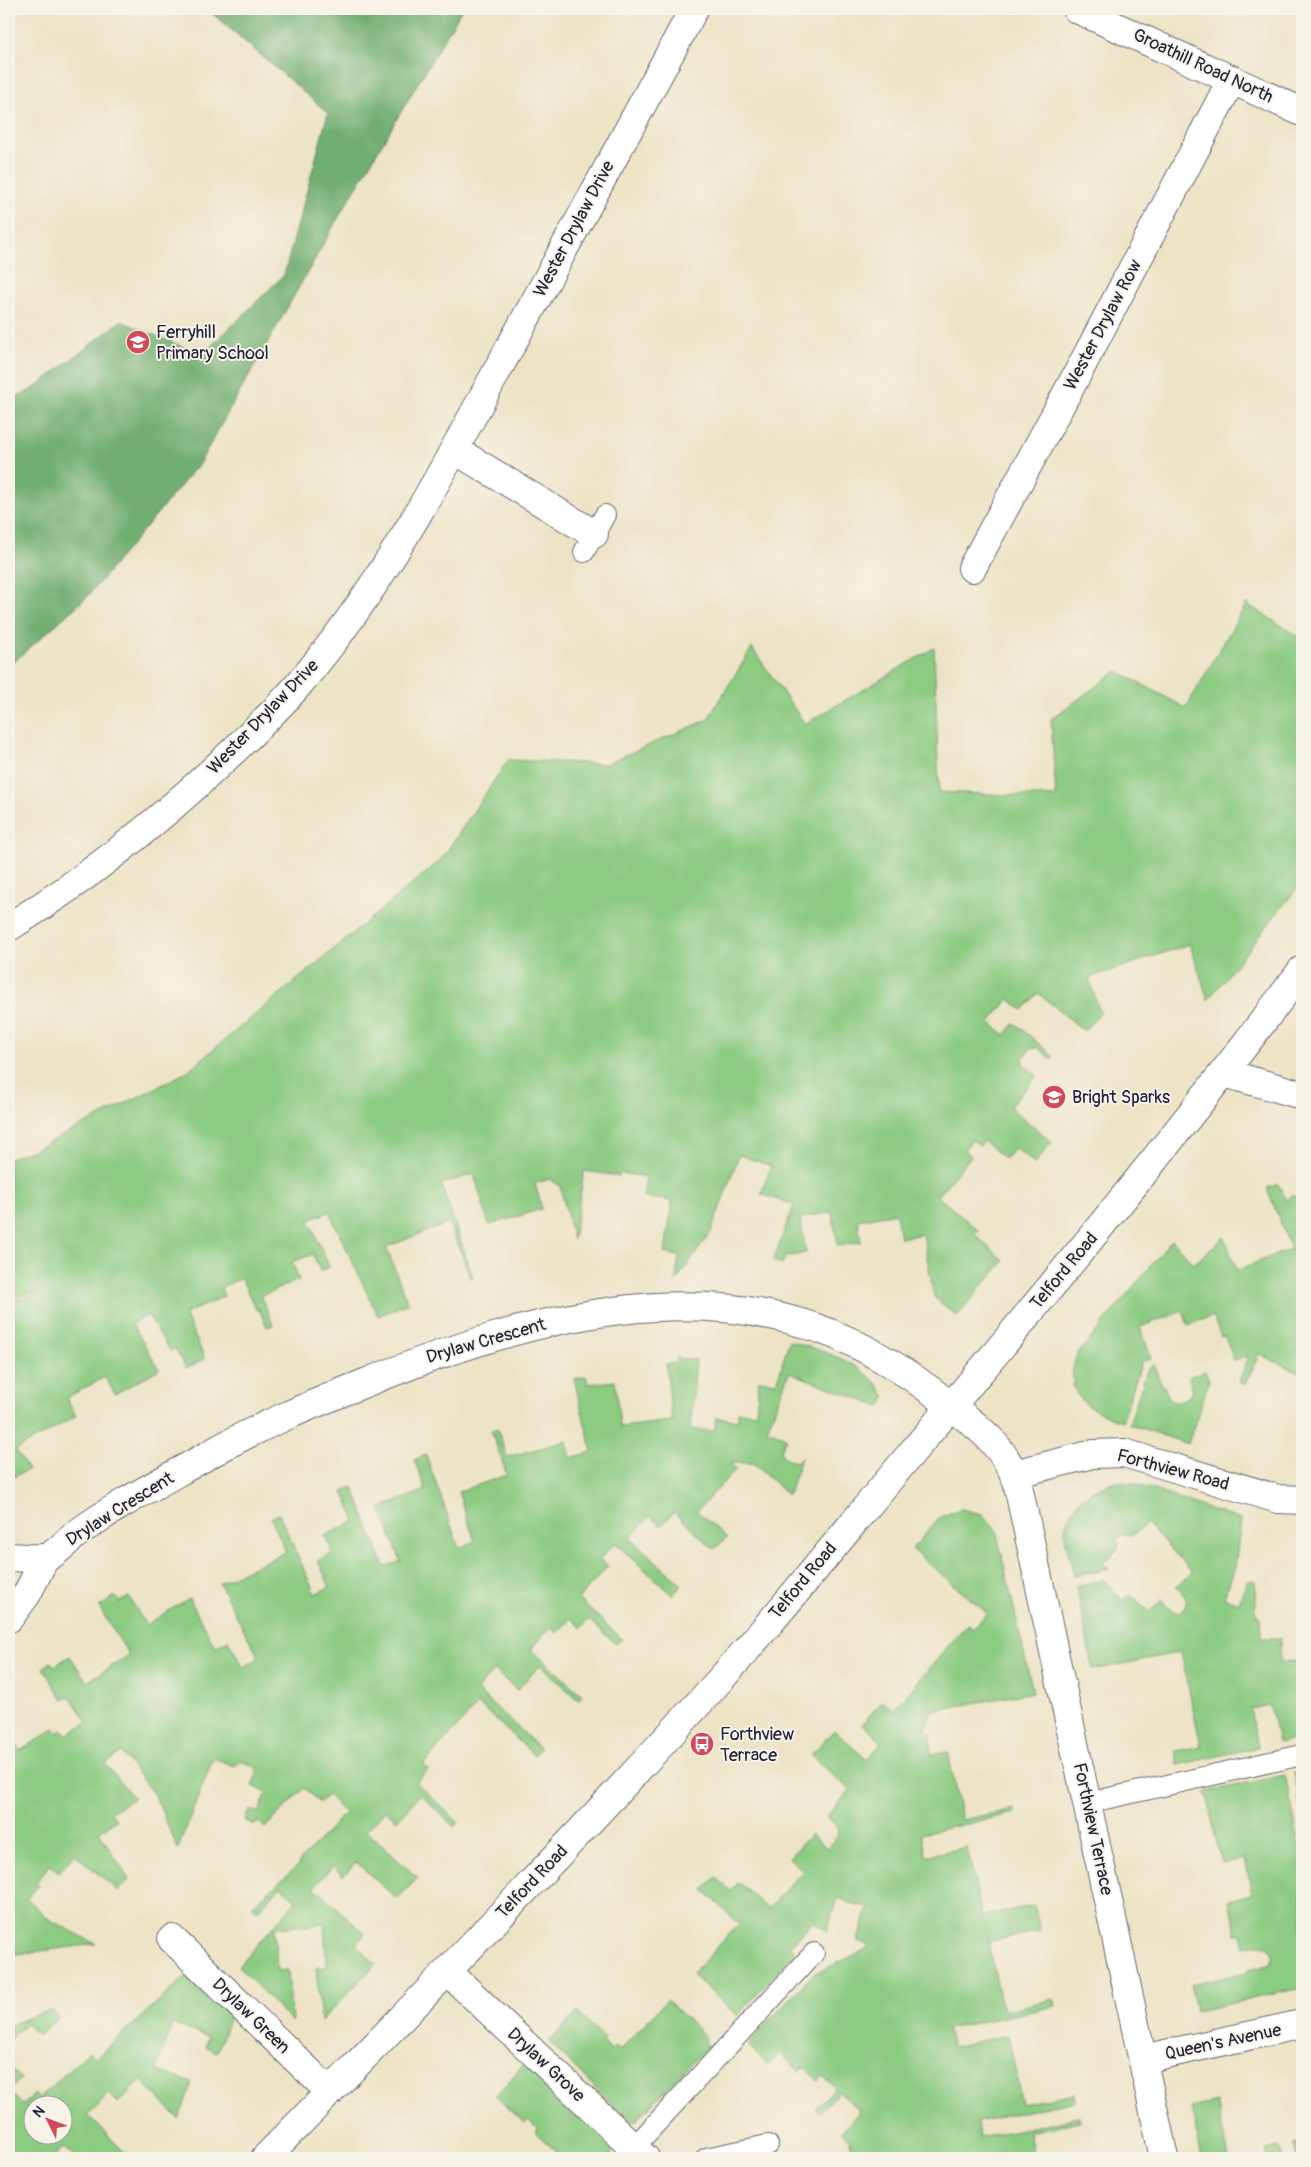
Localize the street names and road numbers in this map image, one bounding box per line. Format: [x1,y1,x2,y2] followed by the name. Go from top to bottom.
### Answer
[1129,23,1277,109] street label: Groathill Road North
[528,157,620,301] street label: Wester Drylaw Drive
[1059,256,1147,394] street label: Wester Drylaw Row
[202,655,324,779] street label: Wester Drylaw Drive
[1025,1228,1103,1314] street label: Telford Road
[424,1313,549,1369] street label: Drylaw Crescent
[1114,1444,1232,1496] street label: Forthview Road
[62,1466,179,1551] street label: Drylaw Crescent
[764,1538,842,1624] street label: Telford Road
[1068,1761,1118,1898] street label: Forthview Terrace
[491,1840,573,1924] street label: Telford Road
[207,1973,295,2059] street label: Drylaw Green
[1163,2018,1283,2066] street label: Queen's Avenue
[502,2023,590,2107] street label: Drylaw Grove

